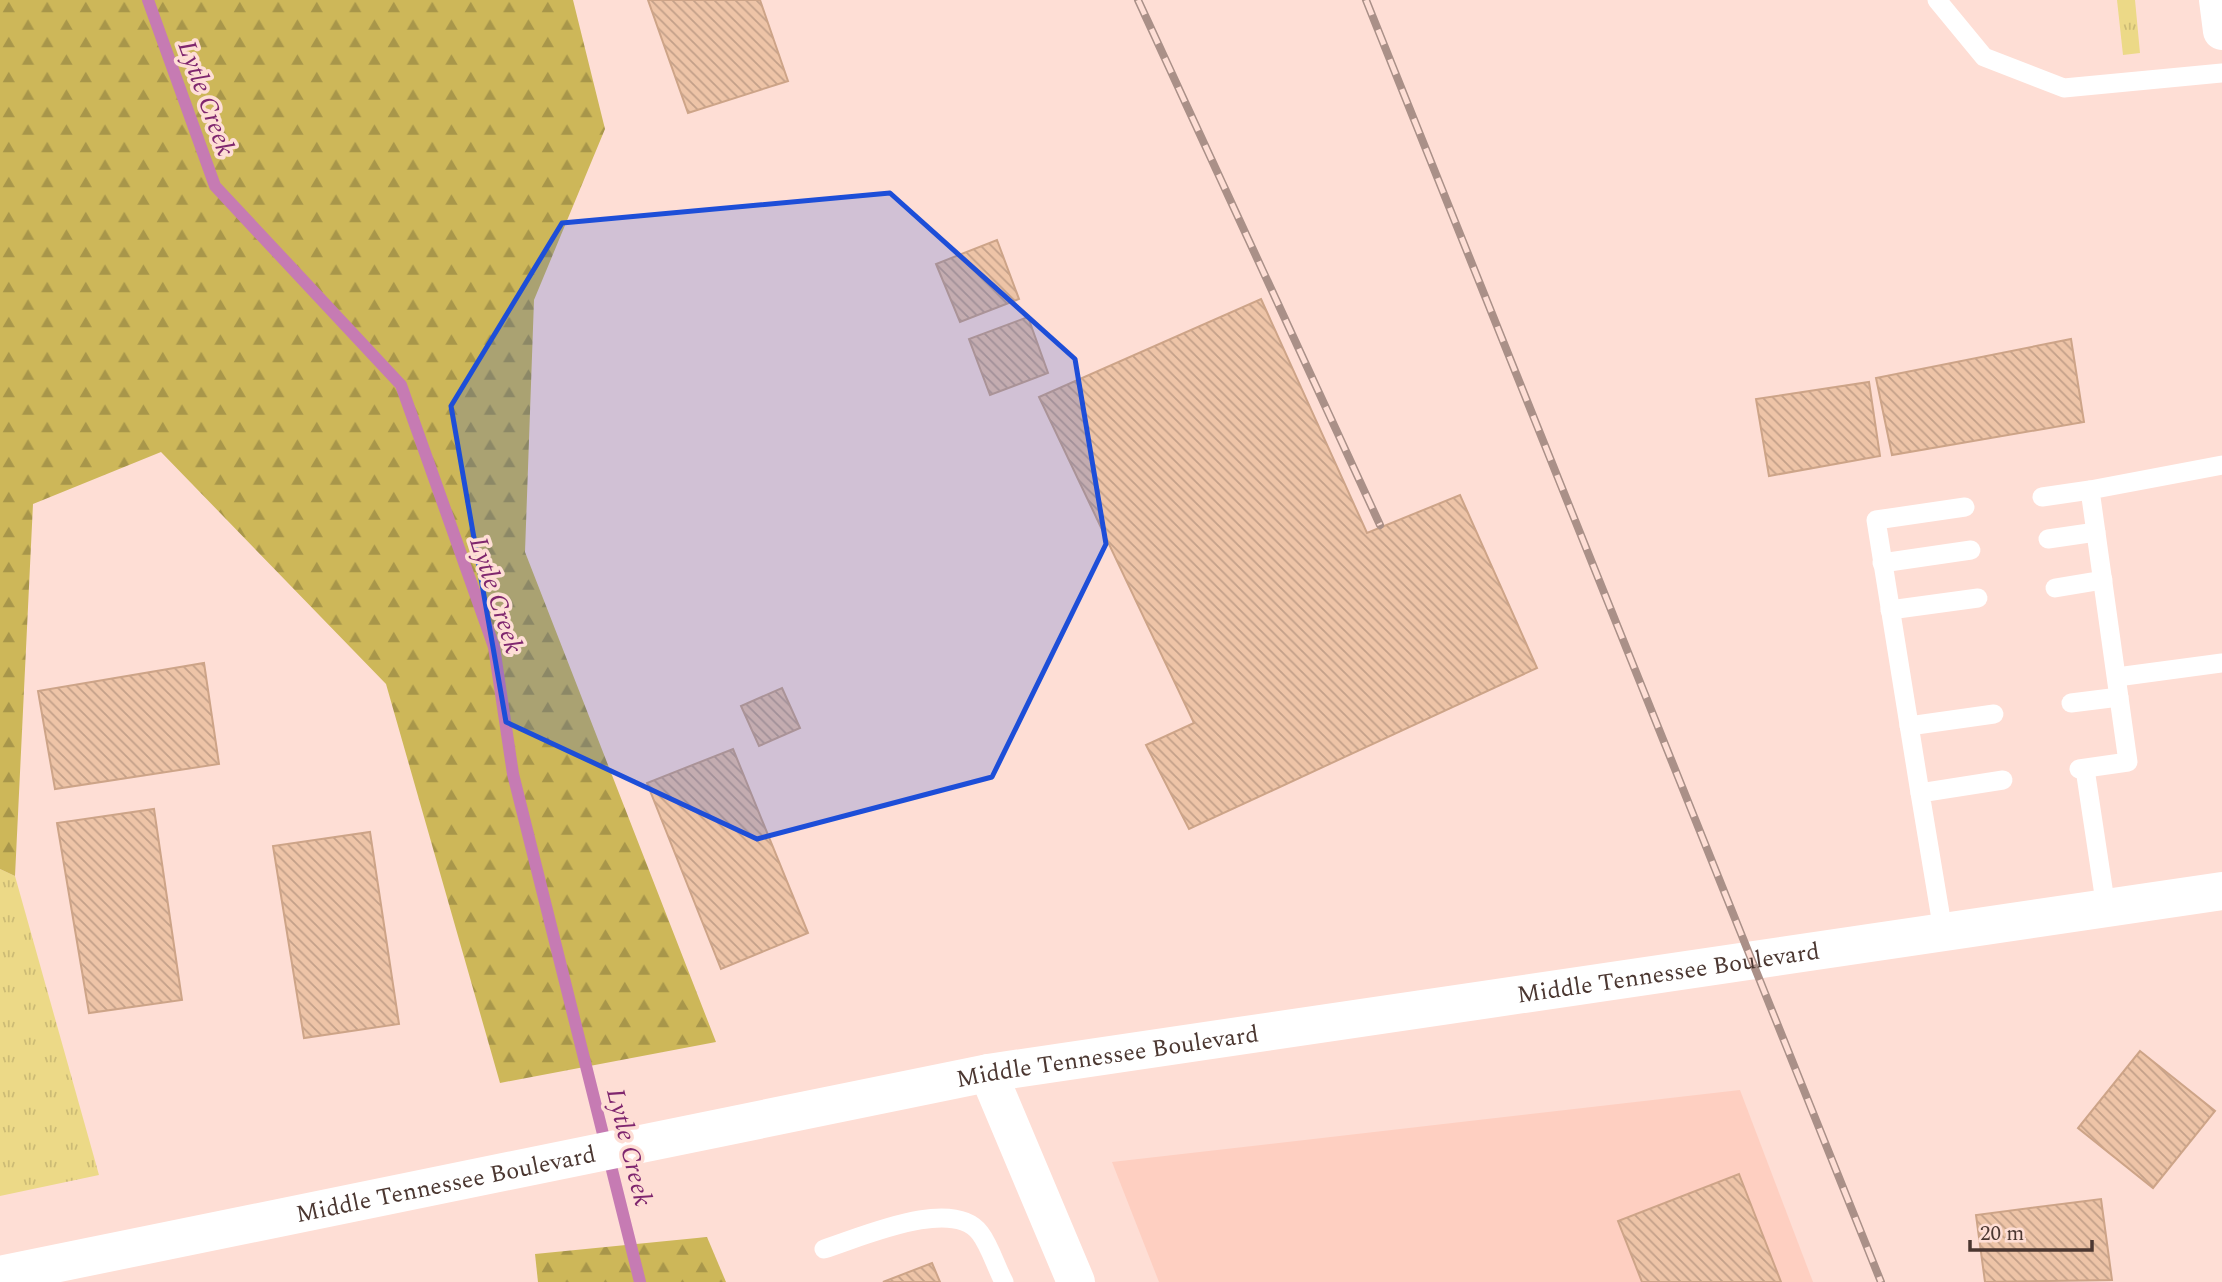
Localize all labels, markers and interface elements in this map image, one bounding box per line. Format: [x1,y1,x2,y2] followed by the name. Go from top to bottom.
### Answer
[167,35,245,162] water label: Lytle Creek
[458,532,534,659] water label: Lytle Creek
[1515,934,1822,1014] street label: Middle Tennessee Boulevard
[953,1016,1261,1098] street label: Middle Tennessee Boulevard
[595,1084,663,1211] water label: Lytle Creek
[293,1137,599,1233] street label: Middle Tennessee Boulevard
[1970,1208,2092,1252] scale bar
[1980,1218,2024,1250] text: 20 m

